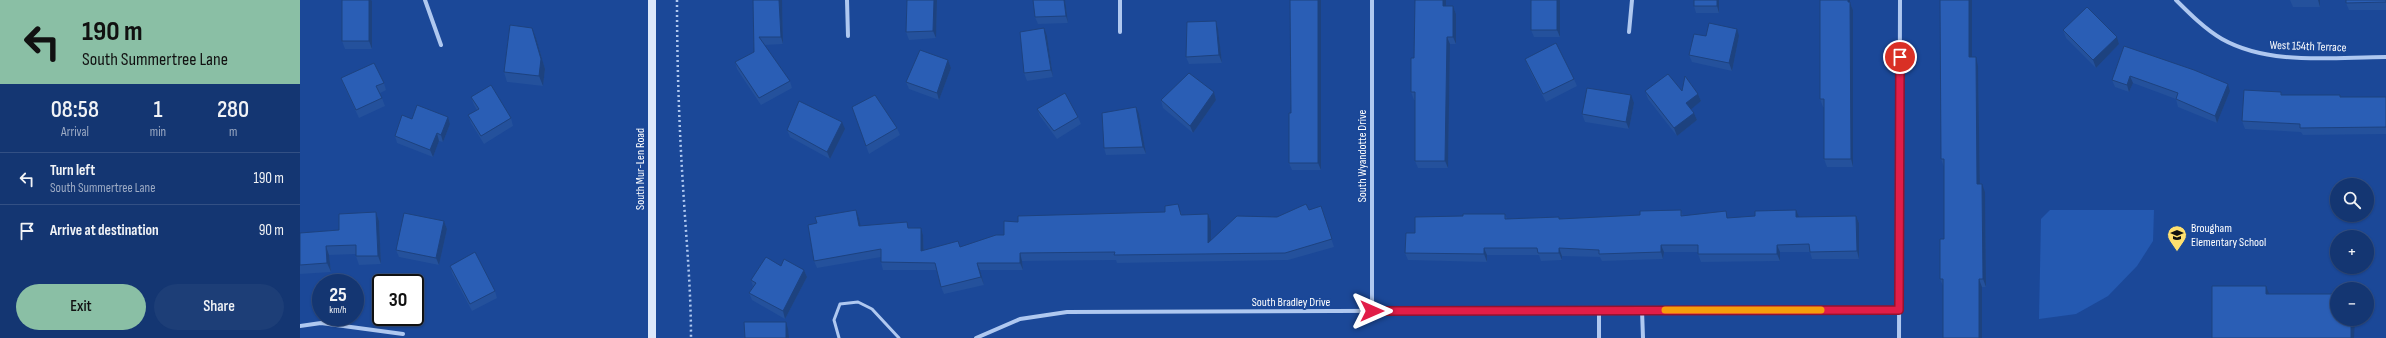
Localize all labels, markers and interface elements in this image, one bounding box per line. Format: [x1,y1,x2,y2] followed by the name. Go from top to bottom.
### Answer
[82,15,143,48] text: 190 m
[16,16,68,68] icon: left
[2269,38,2347,55] street label: West 154th Terrace
[1883,40,1917,74] pin
[1889,46,1911,68] icon: arrive
[82,49,228,70] text: South Summertree Lane
[51,95,99,124] text: 08:58
[153,95,162,124] text: 1
[217,95,249,124] text: 280
[1355,109,1370,202] street label: South Wyandotte Drive
[61,124,89,140] text: Arrival
[150,124,166,140] text: min
[229,124,237,140] text: m
[633,128,648,210] street label: South Mur-Len Road
[50,161,95,180] text: Turn left
[16,168,38,190] icon: left
[253,169,284,188] text: 190 m
[2330,178,2374,326] map controls
[2330,178,2374,222] button: search
[50,180,155,196] text: South Summertree Lane
[16,220,38,242] icon: arrive
[50,221,159,240] text: Arrive at destination
[259,221,284,240] text: 90 m
[2191,221,2266,250] place label: Brougham Elementary School
[2166,224,2188,252] school or university icon: Brougham Elementary School
[2330,230,2374,274] button: +
[372,274,424,326] speed limit sign: 30
[2330,282,2374,326] button: −
[329,283,347,307] text: 25
[16,284,146,330] button: Exit
[154,284,284,330] button: Share
[1351,290,1393,332] position arrow
[1252,295,1330,310] street label: South Bradley Drive
[329,304,347,316] text: km/h

